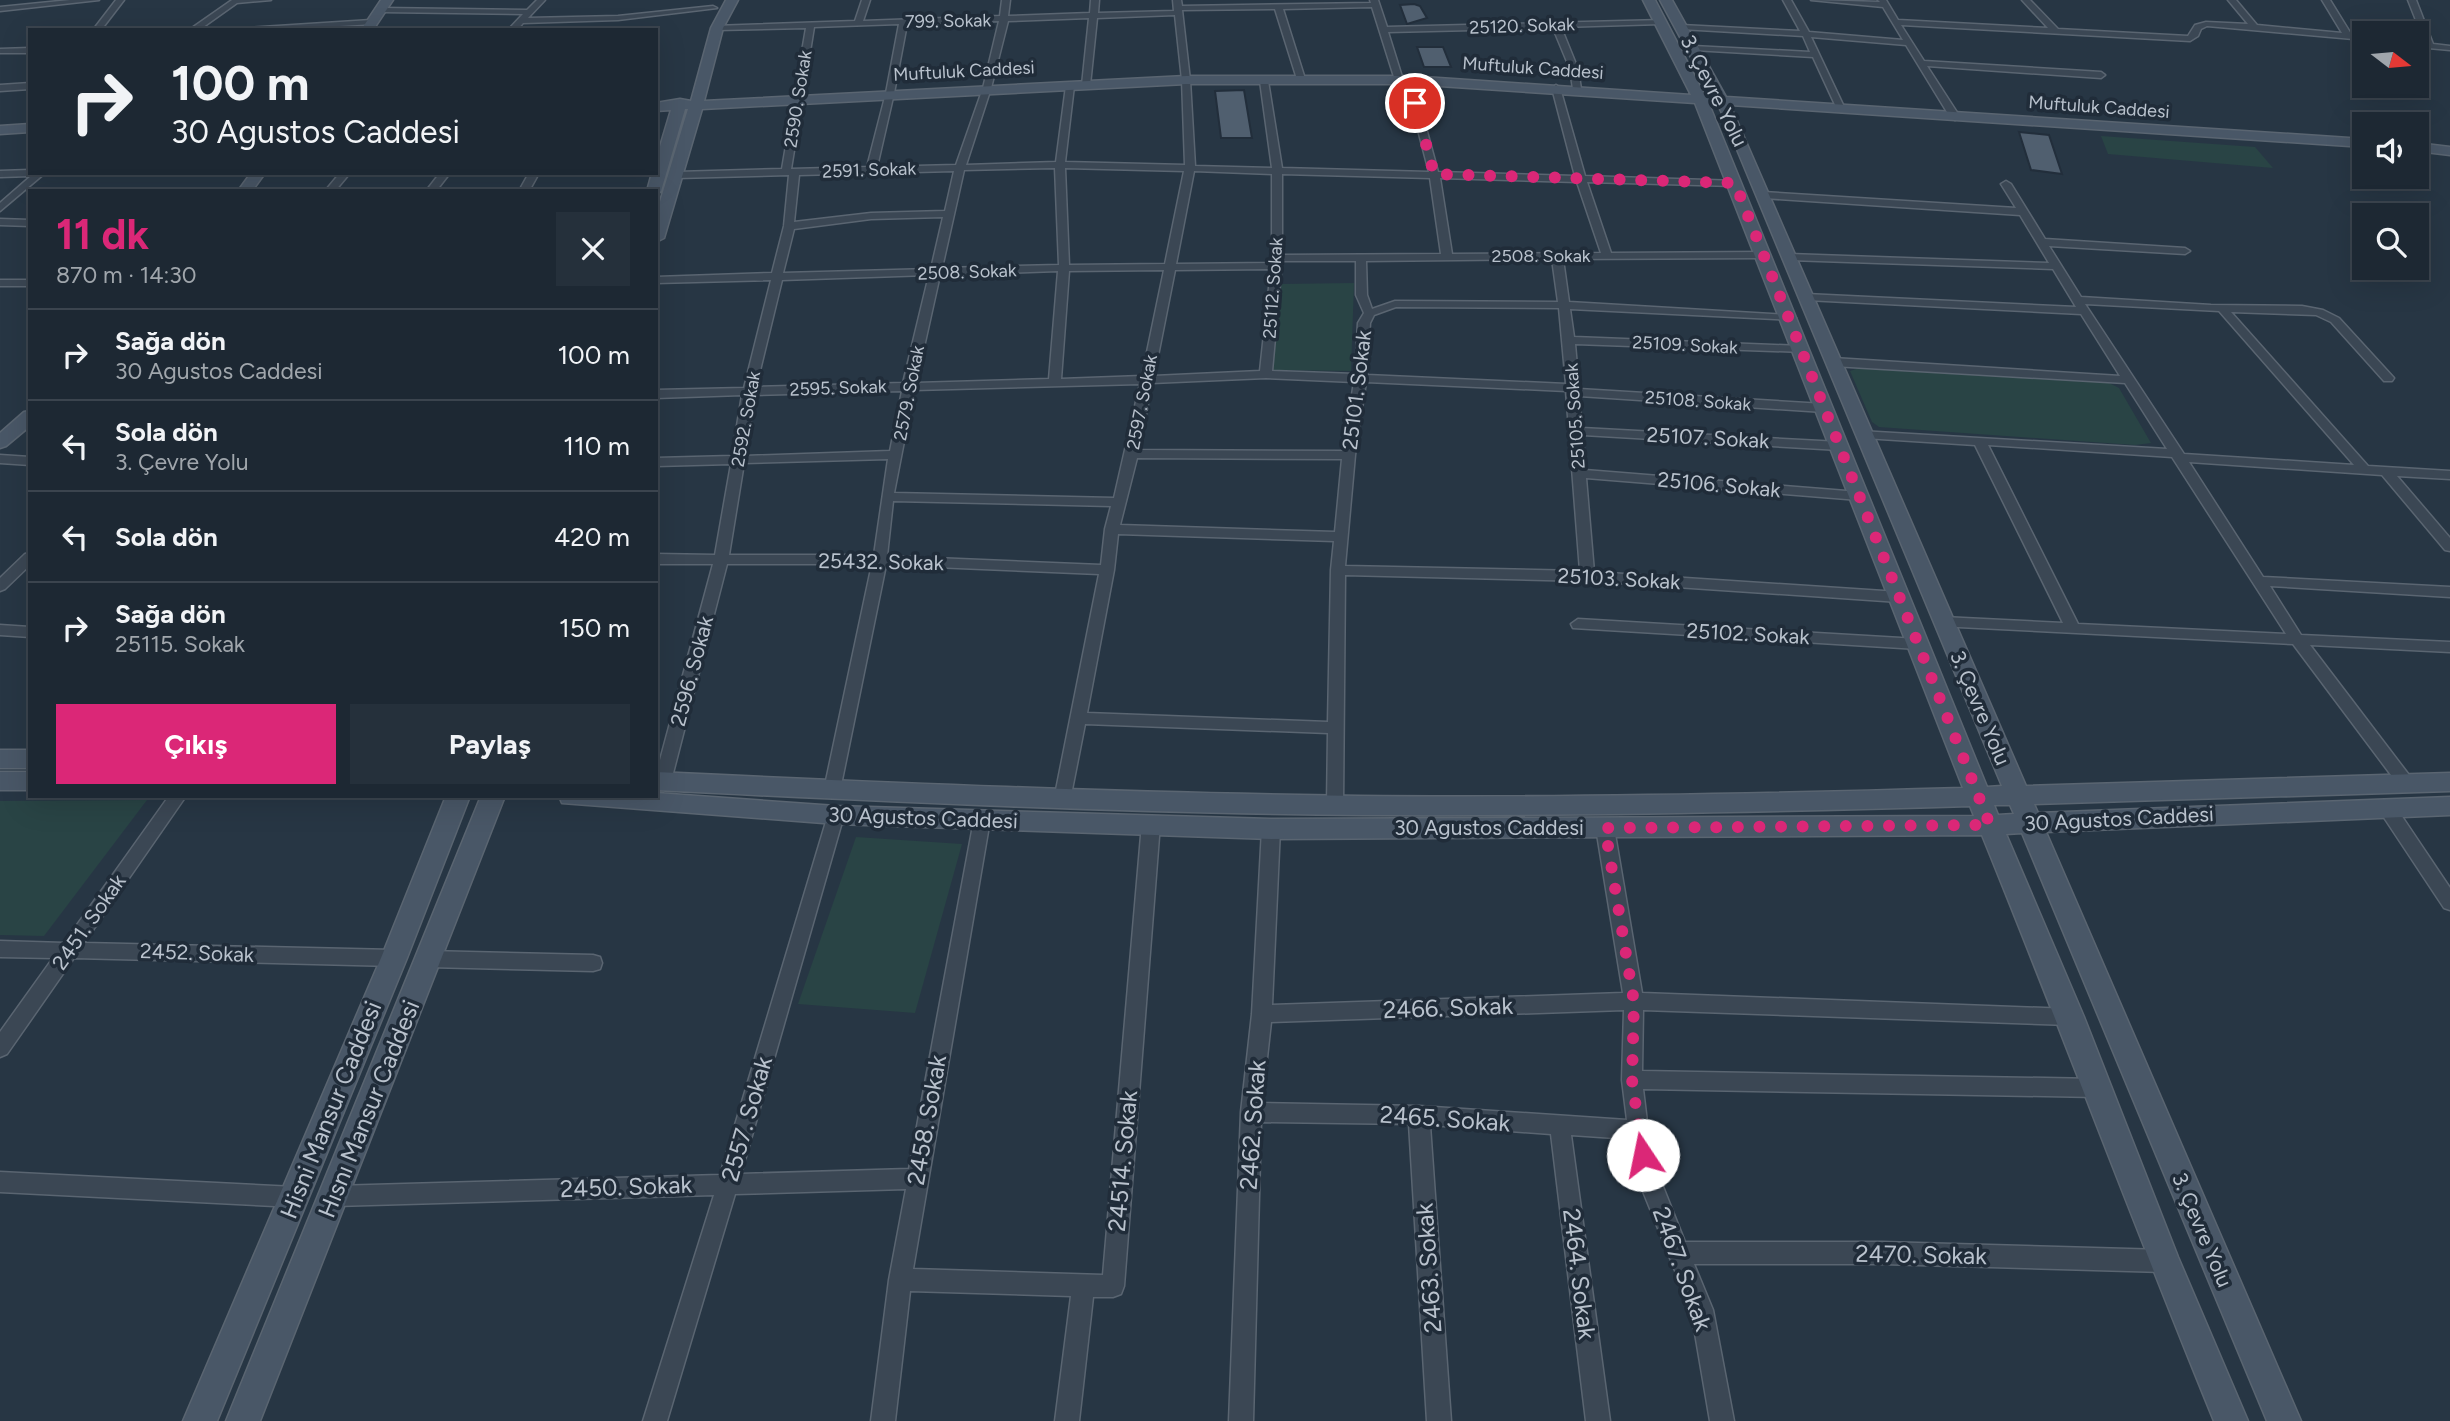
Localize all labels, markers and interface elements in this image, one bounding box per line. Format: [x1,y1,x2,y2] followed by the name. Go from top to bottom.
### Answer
[905,9,992,33] street label: 799. Sokak
[1469,13,1575,39] street label: 25120. Sokak
[2352,21,2429,98] north arrow
[2352,21,2429,280] map controls
[1676,31,1753,151] street label: 3. Çevre Yolu
[779,48,817,149] street label: 2590. Sokak
[1462,52,1604,84] street label: Muftuluk Caddesi
[171,53,310,112] text: 100 m
[56,56,147,147] icon: right
[893,56,1035,86] street label: Muftuluk Caddesi
[1385,73,1445,133] pin
[1396,84,1434,122] icon: arrive
[2028,91,2170,123] street label: Muftuluk Caddesi
[2352,112,2429,189] button: sound
[171,113,460,151] text: 30 Agustos Caddesi
[822,157,917,183] street label: 2591. Sokak
[2352,203,2429,280] button: search
[56,209,149,260] text: 11 dk
[556,212,630,286] button: close
[1258,236,1288,339] street label: 25112. Sokak
[1491,245,1591,267] street label: 2508. Sokak
[917,259,1017,285] street label: 2508. Sokak
[56,261,197,289] text: 870 m · 14:30
[115,325,226,357] text: Sağa dön
[1337,328,1376,451] street label: 25101. Sokak
[1632,331,1739,359] street label: 25109. Sokak
[56,336,94,374] icon: right
[557,339,630,371] text: 100 m
[889,343,929,442] street label: 2579. Sokak
[1122,352,1162,451] street label: 2597. Sokak
[115,357,323,385] text: 30 Agustos Caddesi
[1560,362,1590,470] street label: 25105. Sokak
[727,369,765,469] street label: 2592. Sokak
[789,375,887,401] street label: 2595. Sokak
[1644,386,1752,416] street label: 25108. Sokak
[115,416,218,448] text: Sola dön
[1646,422,1771,453] street label: 25107. Sokak
[56,427,94,465] icon: left
[563,430,630,462] text: 110 m
[115,448,249,476] text: 3. Çevre Yolu
[1657,467,1782,502] street label: 25106. Sokak
[56,518,94,556] icon: left
[115,521,218,553] text: Sola dön
[554,521,630,553] text: 420 m
[818,548,945,575] street label: 25432. Sokak
[1557,563,1682,594] street label: 25103. Sokak
[115,598,226,630] text: Sağa dön
[56,609,94,647] icon: right
[559,612,630,644] text: 150 m
[665,612,718,729] street label: 2596. Sokak
[1686,618,1811,649] street label: 25102. Sokak
[115,630,245,658] text: 25115. Sokak
[1945,647,2016,769] street label: 3. Çevre Yolu
[56,704,336,784] button: Çıkış
[350,704,630,784] button: Paylaş
[2024,801,2214,836] street label: 30 Agustos Caddesi
[828,802,1018,833] street label: 30 Agustos Caddesi
[1394,815,1584,840] street label: 30 Agustos Caddesi
[47,868,131,974] street label: 2451. Sokak
[140,938,255,967] street label: 2452. Sokak
[1382,991,1514,1024] street label: 2466. Sokak
[312,996,425,1222] street label: Hısnı Mansur Caddesi
[274,997,387,1223] street label: Hisni Mansur Caddesi
[901,1052,952,1187] street label: 2458. Sokak
[715,1053,778,1185] street label: 2557. Sokak
[1233,1059,1272,1191] street label: 2462. Sokak
[1102,1089,1143,1233] street label: 24514. Sokak
[1379,1099,1512,1138] street label: 2465. Sokak
[1606,1118,1680,1192] position arrow
[2167,1169,2238,1291] street label: 3. Çevre Yolu
[559,1170,693,1203] street label: 2450. Sokak
[1409,1202,1447,1334] street label: 2463. Sokak
[1647,1203,1718,1335] street label: 2467. Sokak
[1557,1207,1602,1341] street label: 2464. Sokak
[1855,1239,1987,1270] street label: 2470. Sokak

